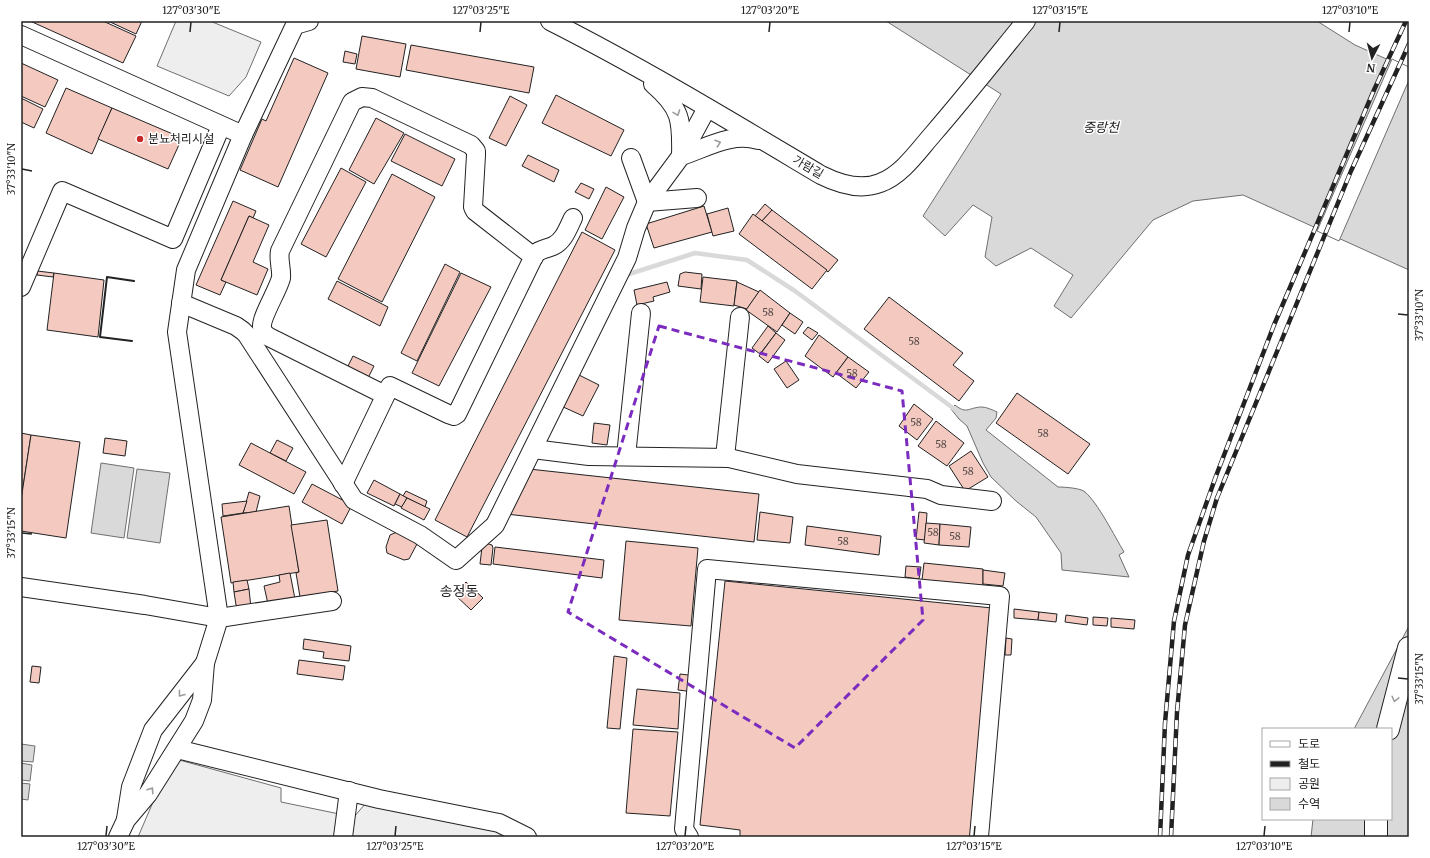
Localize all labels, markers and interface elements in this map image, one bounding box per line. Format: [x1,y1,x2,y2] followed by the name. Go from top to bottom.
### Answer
[162,4,220,17] text: 127°03'30"E
[453,4,510,17] text: 127°03'25"E
[741,4,800,17] text: 127°03'20"E
[1032,4,1088,17] text: 127°03'15"E
[1322,4,1379,17] text: 127°03'10"E
[1352,38,1392,78] north arrow
[1366,60,1376,75] text: N
[672,109,680,116] one-way arrow
[1083,119,1120,136] water label: 중랑천
[148,131,214,146] place label: 분뇨처리시설
[135,134,145,144] marker: 분뇨처리시설
[714,139,721,148] one-way arrow
[5,143,18,195] text: 37°33'10"N
[790,152,826,181] street label: 가람길
[1413,289,1426,341] text: 37°33'10"N
[762,306,774,319] house number: 58
[908,335,920,348] house number: 58
[846,367,858,380] house number: 58
[910,416,922,429] house number: 58
[1037,427,1049,440] house number: 58
[935,438,947,451] house number: 58
[962,465,974,478] house number: 58
[5,507,18,559] text: 37°33'15"N
[927,526,939,539] house number: 58
[949,530,961,543] house number: 58
[837,535,849,548] house number: 58
[440,582,478,600] district label: 송정동
[1413,653,1426,705] text: 37°33'15"N
[179,689,186,696] one-way arrow
[1391,695,1400,702] one-way arrow
[1262,728,1392,820] legend
[1298,736,1320,751] text: 도로
[1298,756,1320,771] text: 철도
[1298,776,1320,791] text: 공원
[146,787,153,794] one-way arrow
[1298,796,1320,811] text: 수역
[77,840,135,853] text: 127°03'30"E
[367,840,424,853] text: 127°03'25"E
[656,840,715,853] text: 127°03'20"E
[946,840,1002,853] text: 127°03'15"E
[1236,840,1293,853] text: 127°03'10"E

